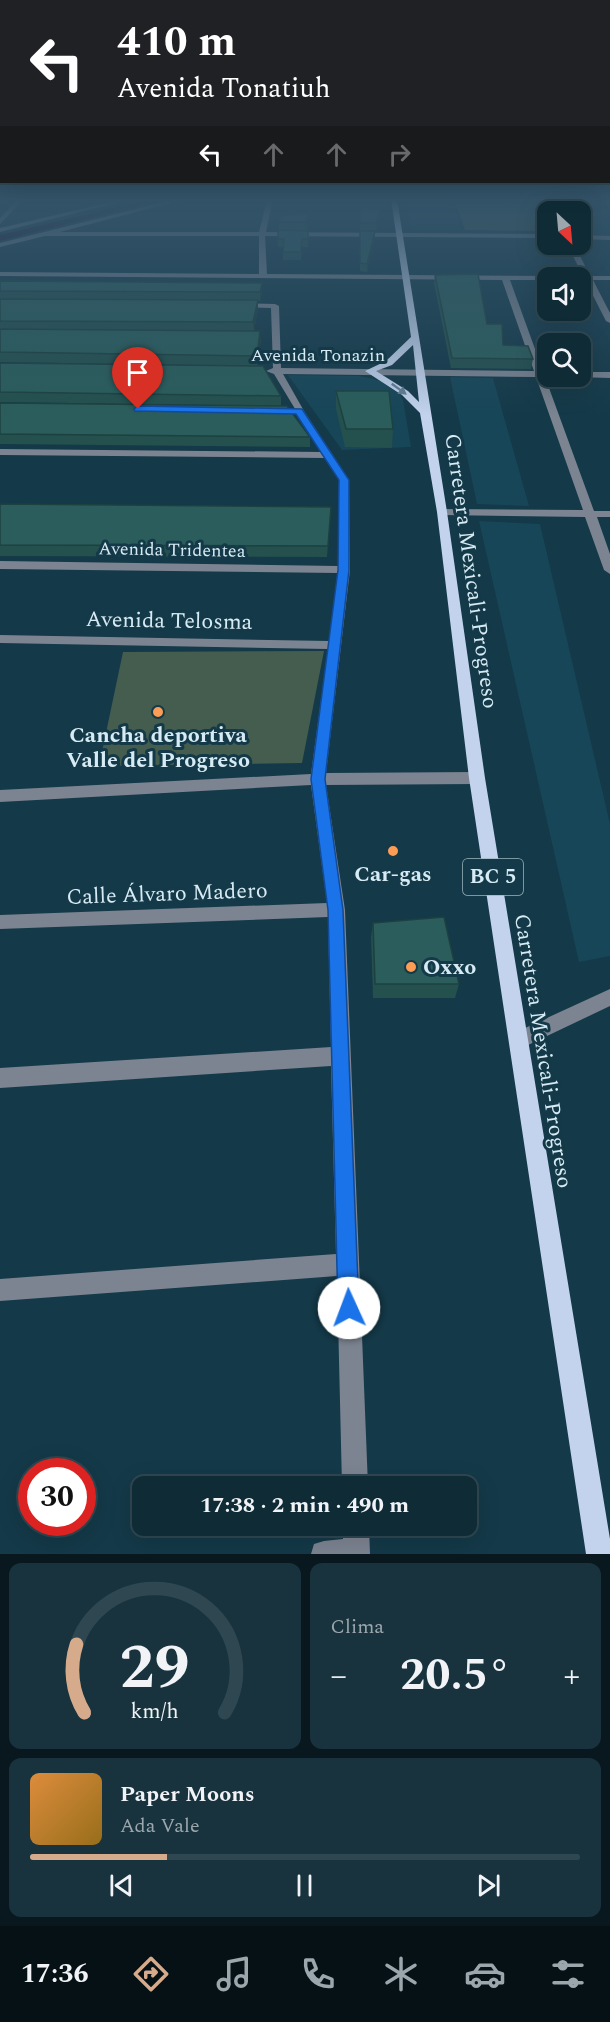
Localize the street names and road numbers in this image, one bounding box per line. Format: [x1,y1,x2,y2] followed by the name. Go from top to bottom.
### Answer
[251,342,385,369] street label: Avenida Tonazin
[435,431,507,711] street label: Carretera Mexicali-Progreso
[98,535,246,565] street label: Avenida Tridentea
[85,603,253,639] street label: Avenida Telosma
[463,859,523,895] road number: BC 5
[66,874,268,914] street label: Calle Álvaro Madero
[505,911,581,1191] street label: Carretera Mexicali-Progreso

